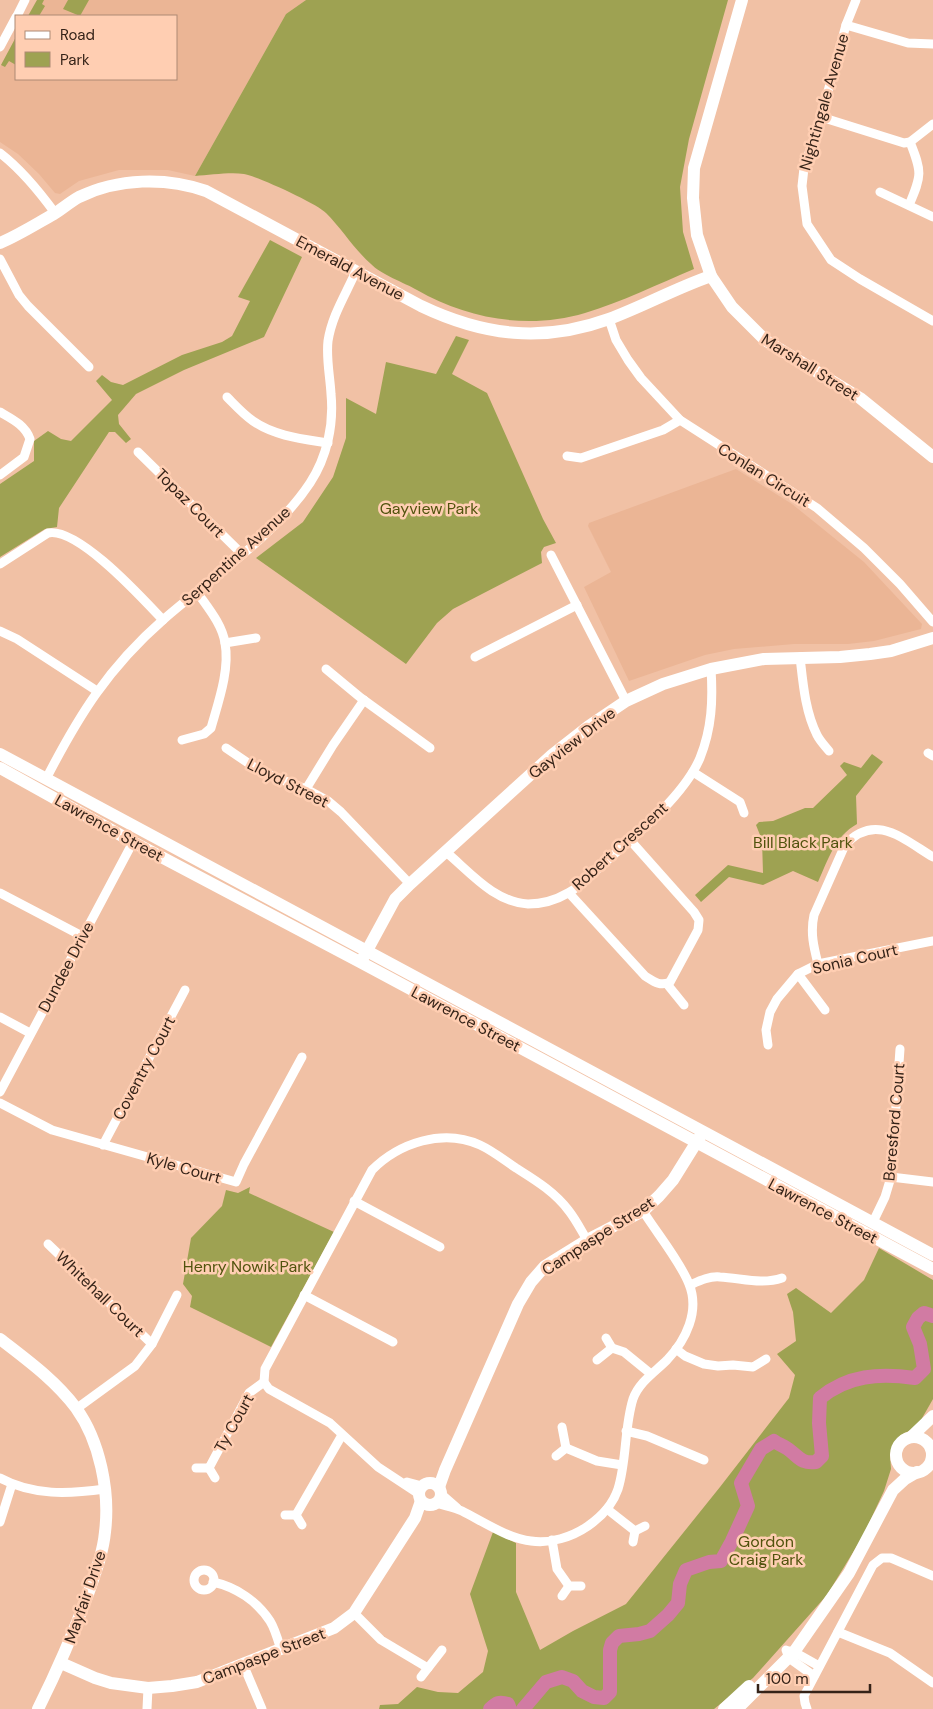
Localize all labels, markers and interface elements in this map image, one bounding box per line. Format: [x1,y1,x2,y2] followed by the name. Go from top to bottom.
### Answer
[15,15,178,80] legend
[60,25,95,45] text: Road
[794,31,854,173] street label: Nightingale Avenue
[60,50,90,70] text: Park
[292,231,408,305] street label: Emerald Avenue
[757,329,863,405] street label: Marshall Street
[714,438,814,512] street label: Conlan Circuit
[151,464,229,542] street label: Topaz Court
[380,498,478,519] park label: Gayview Park
[177,501,295,611] street label: Serpentine Avenue
[524,702,620,784] street label: Gayview Drive
[244,754,332,812] street label: Lloyd Street
[51,790,167,866] street label: Lawrence Street
[568,797,672,895] street label: Robert Crescent
[753,832,853,853] park label: Bill Black Park
[33,918,99,1016] street label: Dundee Drive
[810,939,900,979] street label: Sonia Court
[408,981,524,1057] street label: Lawrence Street
[108,1013,180,1123] street label: Coventry Court
[878,1062,910,1182] street label: Beresford Court
[144,1147,224,1189] street label: Kyle Court
[765,1173,881,1249] street label: Lawrence Street
[538,1192,658,1280] street label: Campaspe Street
[51,1246,149,1342] street label: Whitehall Court
[183,1256,311,1277] park label: Henry Nowik Park
[209,1390,259,1456] street label: Ty Court
[729,1531,803,1570] park label: Gordon Craig Park
[59,1548,111,1646] street label: Mayfair Drive
[200,1623,328,1689] street label: Campaspe Street
[758,1662,870,1694] scale bar
[766,1669,809,1689] text: 100 m

